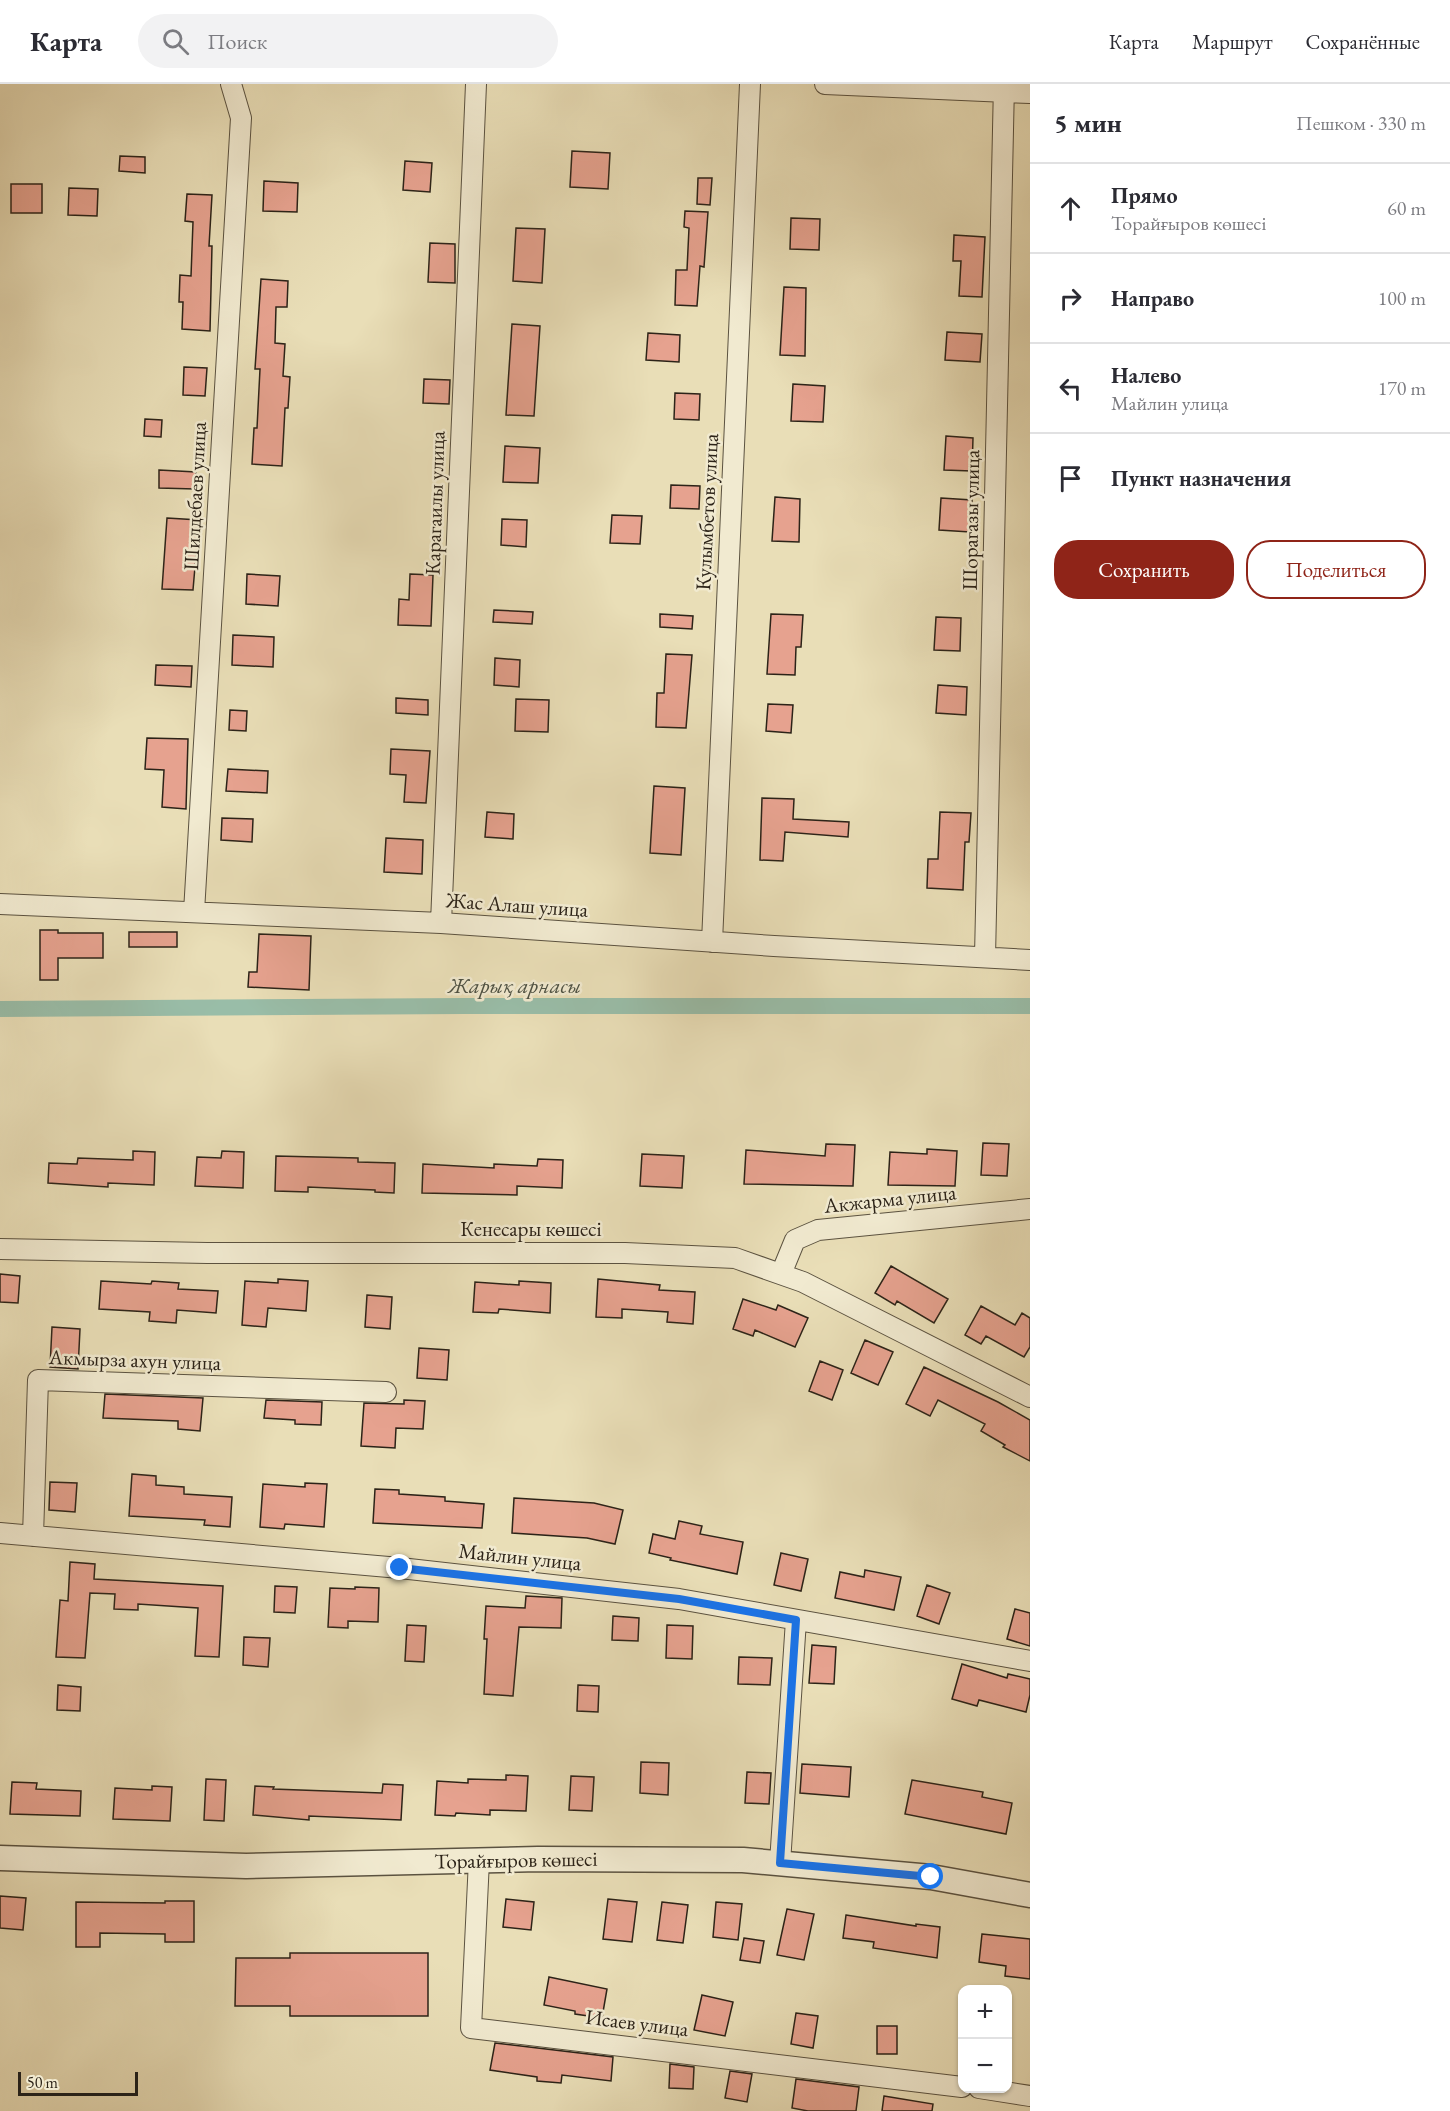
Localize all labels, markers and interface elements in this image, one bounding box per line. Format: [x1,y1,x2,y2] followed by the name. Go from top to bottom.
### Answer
[138,14,558,68] search box
[30,23,102,59] text: Карта
[159,25,192,58] icon: search
[207,27,267,56] text: Поиск
[1109,28,1159,55] text: Карта
[1192,28,1273,55] text: Маршрут
[1306,28,1420,55] text: Сохранённые
[1054,106,1122,140] text: 5 мин
[1296,110,1426,136] text: Пешком · 330 m
[1111,181,1178,210] text: Прямо
[1054,192,1087,225] icon: ahead
[1387,195,1426,221] text: 60 m
[1111,210,1266,236] text: Торайғыров көшесі
[1054,282,1087,315] icon: right
[1111,284,1194,313] text: Направо
[1378,285,1426,311] text: 100 m
[1111,361,1181,390] text: Налево
[1054,372,1087,405] icon: left
[1378,375,1426,401] text: 170 m
[1111,390,1228,416] text: Майлин улица
[177,420,212,571] street label: Шилдебаев улица
[418,430,451,576] street label: Карагаилы улица
[689,432,724,591] street label: Кулымбетов улица
[956,449,985,591] street label: Шорагазы улица
[1054,462,1087,495] icon: arrive
[1111,464,1291,493] text: Пункт назначения
[1054,540,1234,599] button: Сохранить
[1246,540,1426,599] button: Поделиться
[444,886,590,923] street label: Жас Алаш улица
[447,971,581,1000] water label: Жарық арнасы
[822,1178,958,1219] street label: Акжарма улица
[460,1215,602,1242] street label: Кенесары көшесі
[47,1343,222,1376] street label: Акмырза ахун улица
[457,1537,583,1576] street label: Майлин улица
[386,1554,412,1580] route end
[434,1845,598,1874] street label: Торайғыров көшесі
[917,1863,943,1889] route start
[958,1985,1012,2093] map controls
[958,1985,1012,2039] button: +
[584,2003,691,2042] street label: Исаев улица
[958,2039,1012,2093] button: −
[18,2069,138,2096] scale bar
[27,2072,58,2093] text: 50 m

